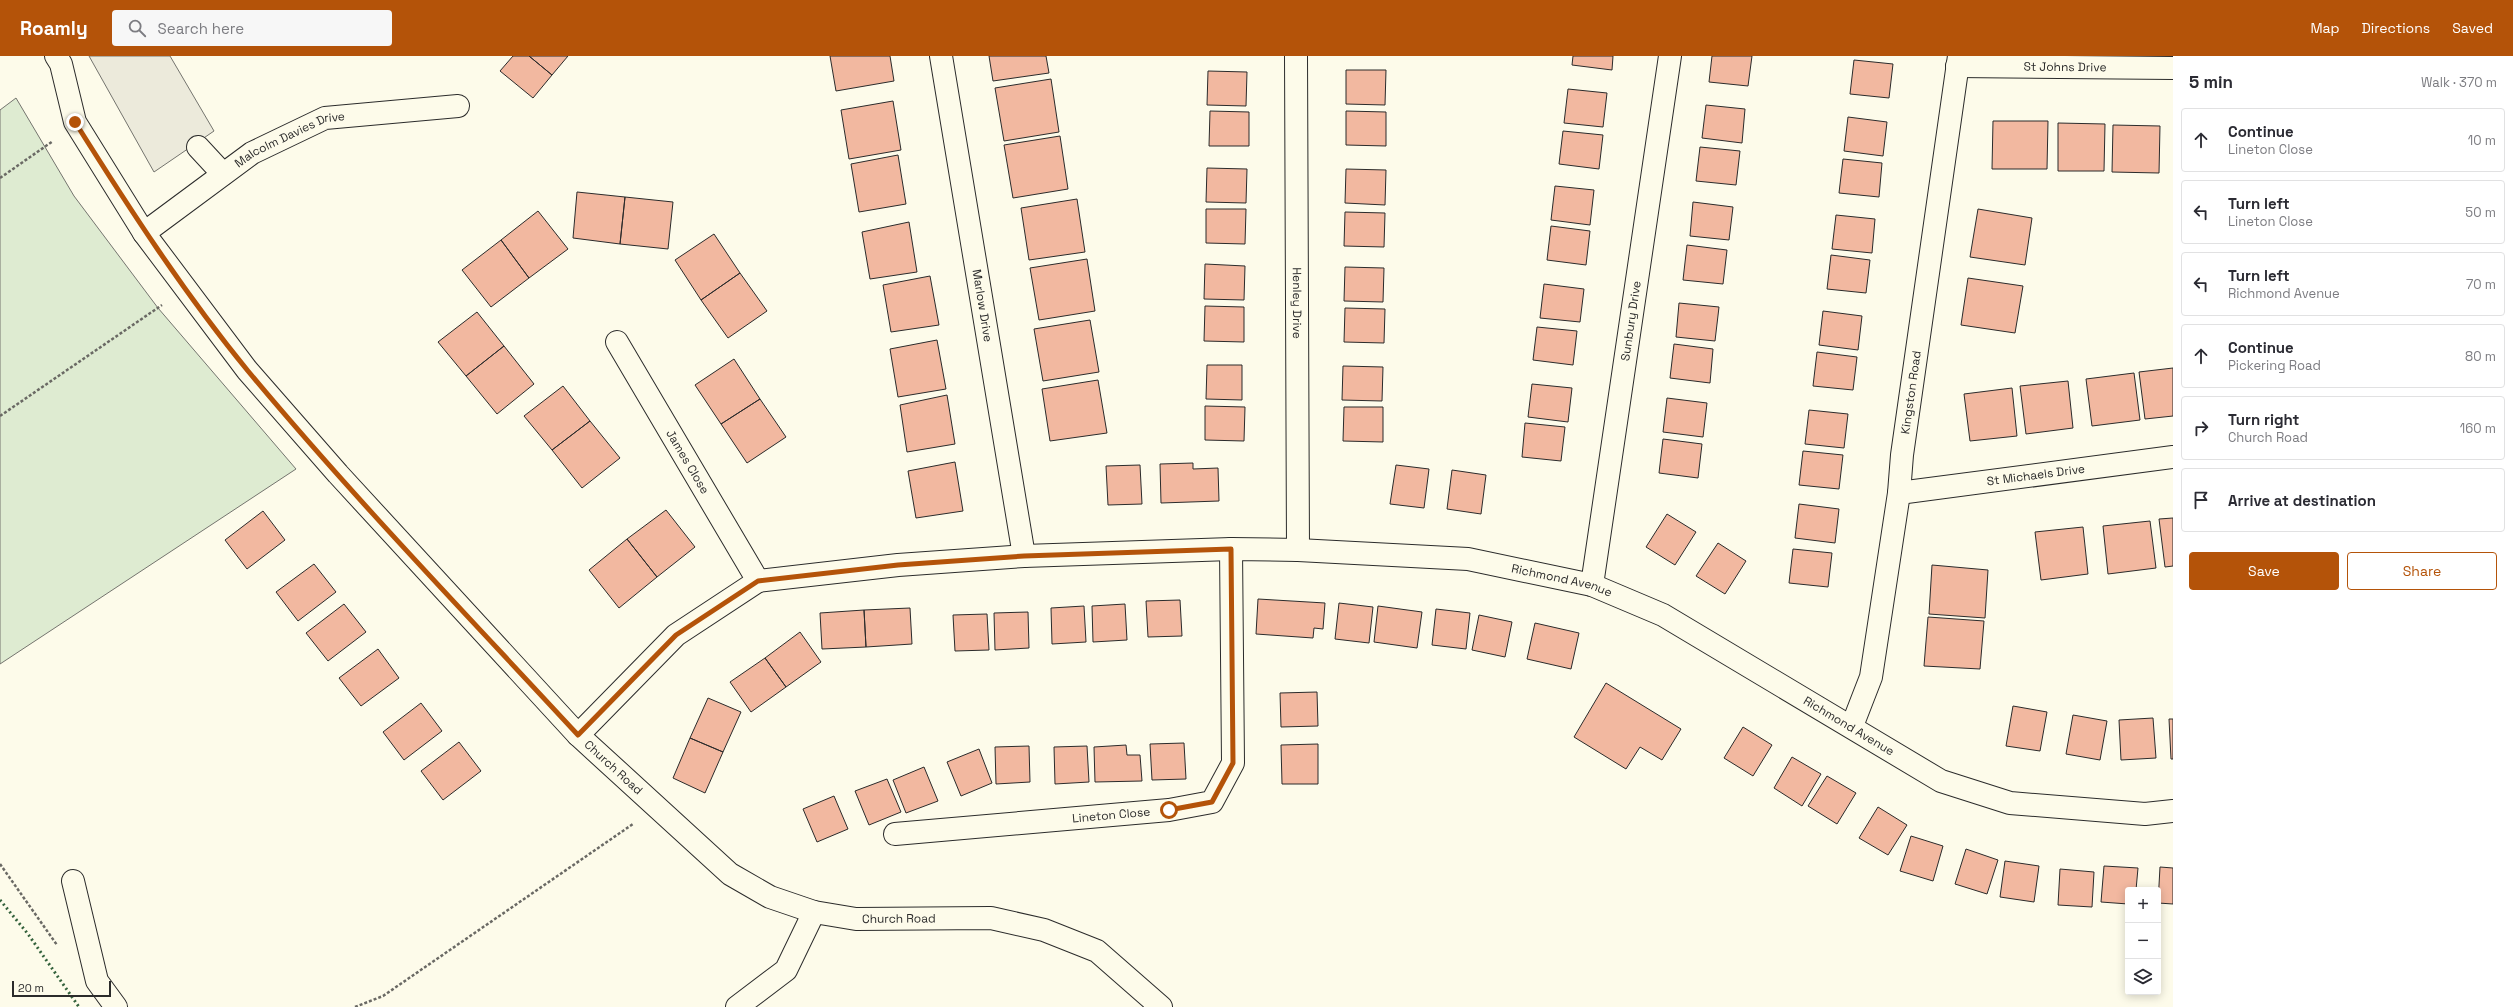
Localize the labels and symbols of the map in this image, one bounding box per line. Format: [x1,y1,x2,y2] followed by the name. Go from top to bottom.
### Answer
[2023,59,2107,75] street label: St Johns Drive
[231,108,346,171] street label: Malcolm Davies Drive
[66,113,84,131] route end
[1289,267,1305,339] street label: Henley Drive
[969,268,996,343] street label: Marlow Drive
[1617,280,1645,362] street label: Sunbury Drive
[1897,350,1925,435] street label: Kingston Road
[662,427,713,497] street label: James Close
[1986,461,2086,489] street label: St Michaels Drive
[1510,560,1615,601] street label: Richmond Avenue
[1800,693,1897,759] street label: Richmond Avenue
[581,737,646,798] street label: Church Road
[1160,801,1178,819] route start
[1071,804,1151,826] street label: Lineton Close
[862,910,936,927] street label: Church Road
[12,979,111,998] scale bar

